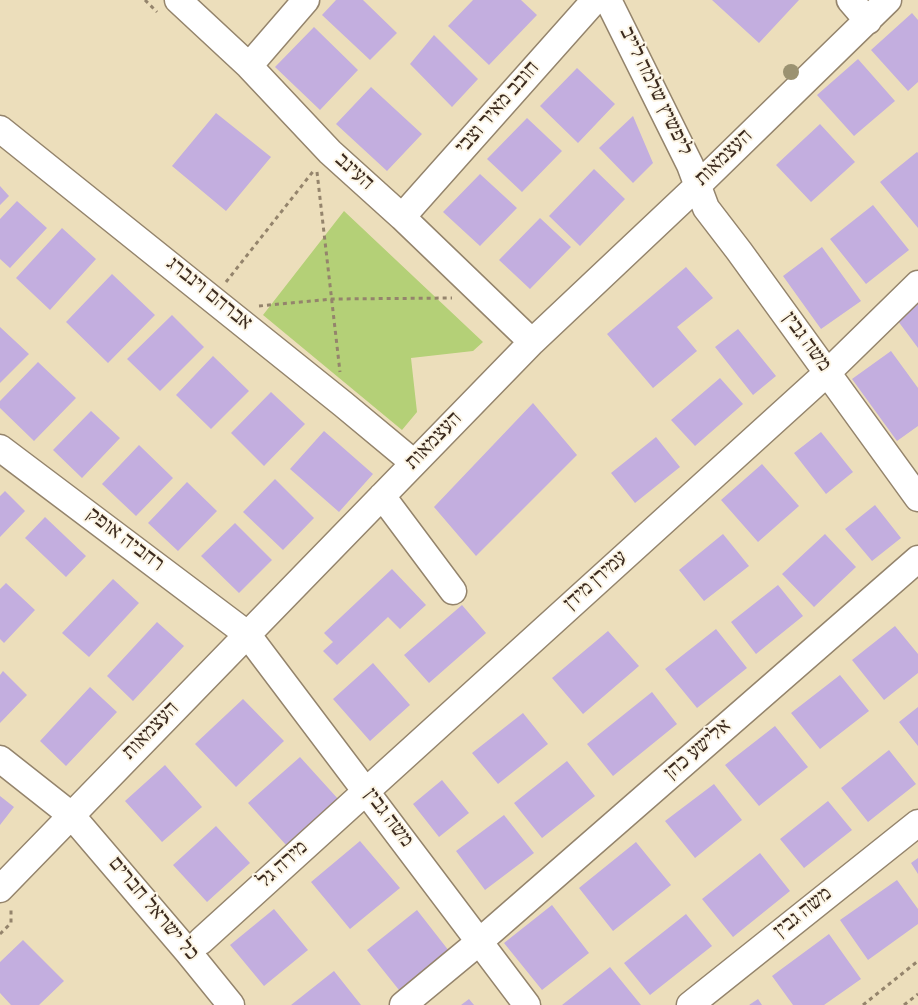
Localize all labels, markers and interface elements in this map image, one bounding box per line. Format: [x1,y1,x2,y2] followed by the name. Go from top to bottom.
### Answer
[612,23,696,161] street label: ליפשיץ שלמה לייב
[452,57,546,161] street label: חובב מאיר וצבי
[691,125,759,193] street label: העצמאות
[328,149,378,197] street label: העינב
[160,253,256,337] street label: אברהם וינברג
[775,308,835,378] street label: משה גבין
[401,408,469,476] street label: העצמאות
[80,504,168,578] street label: רחביה אופק
[560,547,634,617] street label: עמירן מידן
[118,698,186,766] street label: העצמאות
[660,715,738,787] street label: אלישע כהן
[357,784,417,854] street label: משה גבין
[253,837,315,895] street label: מירה גל
[101,853,203,967] street label: כל ישראל חברים
[770,883,838,945] street label: משה גבין

